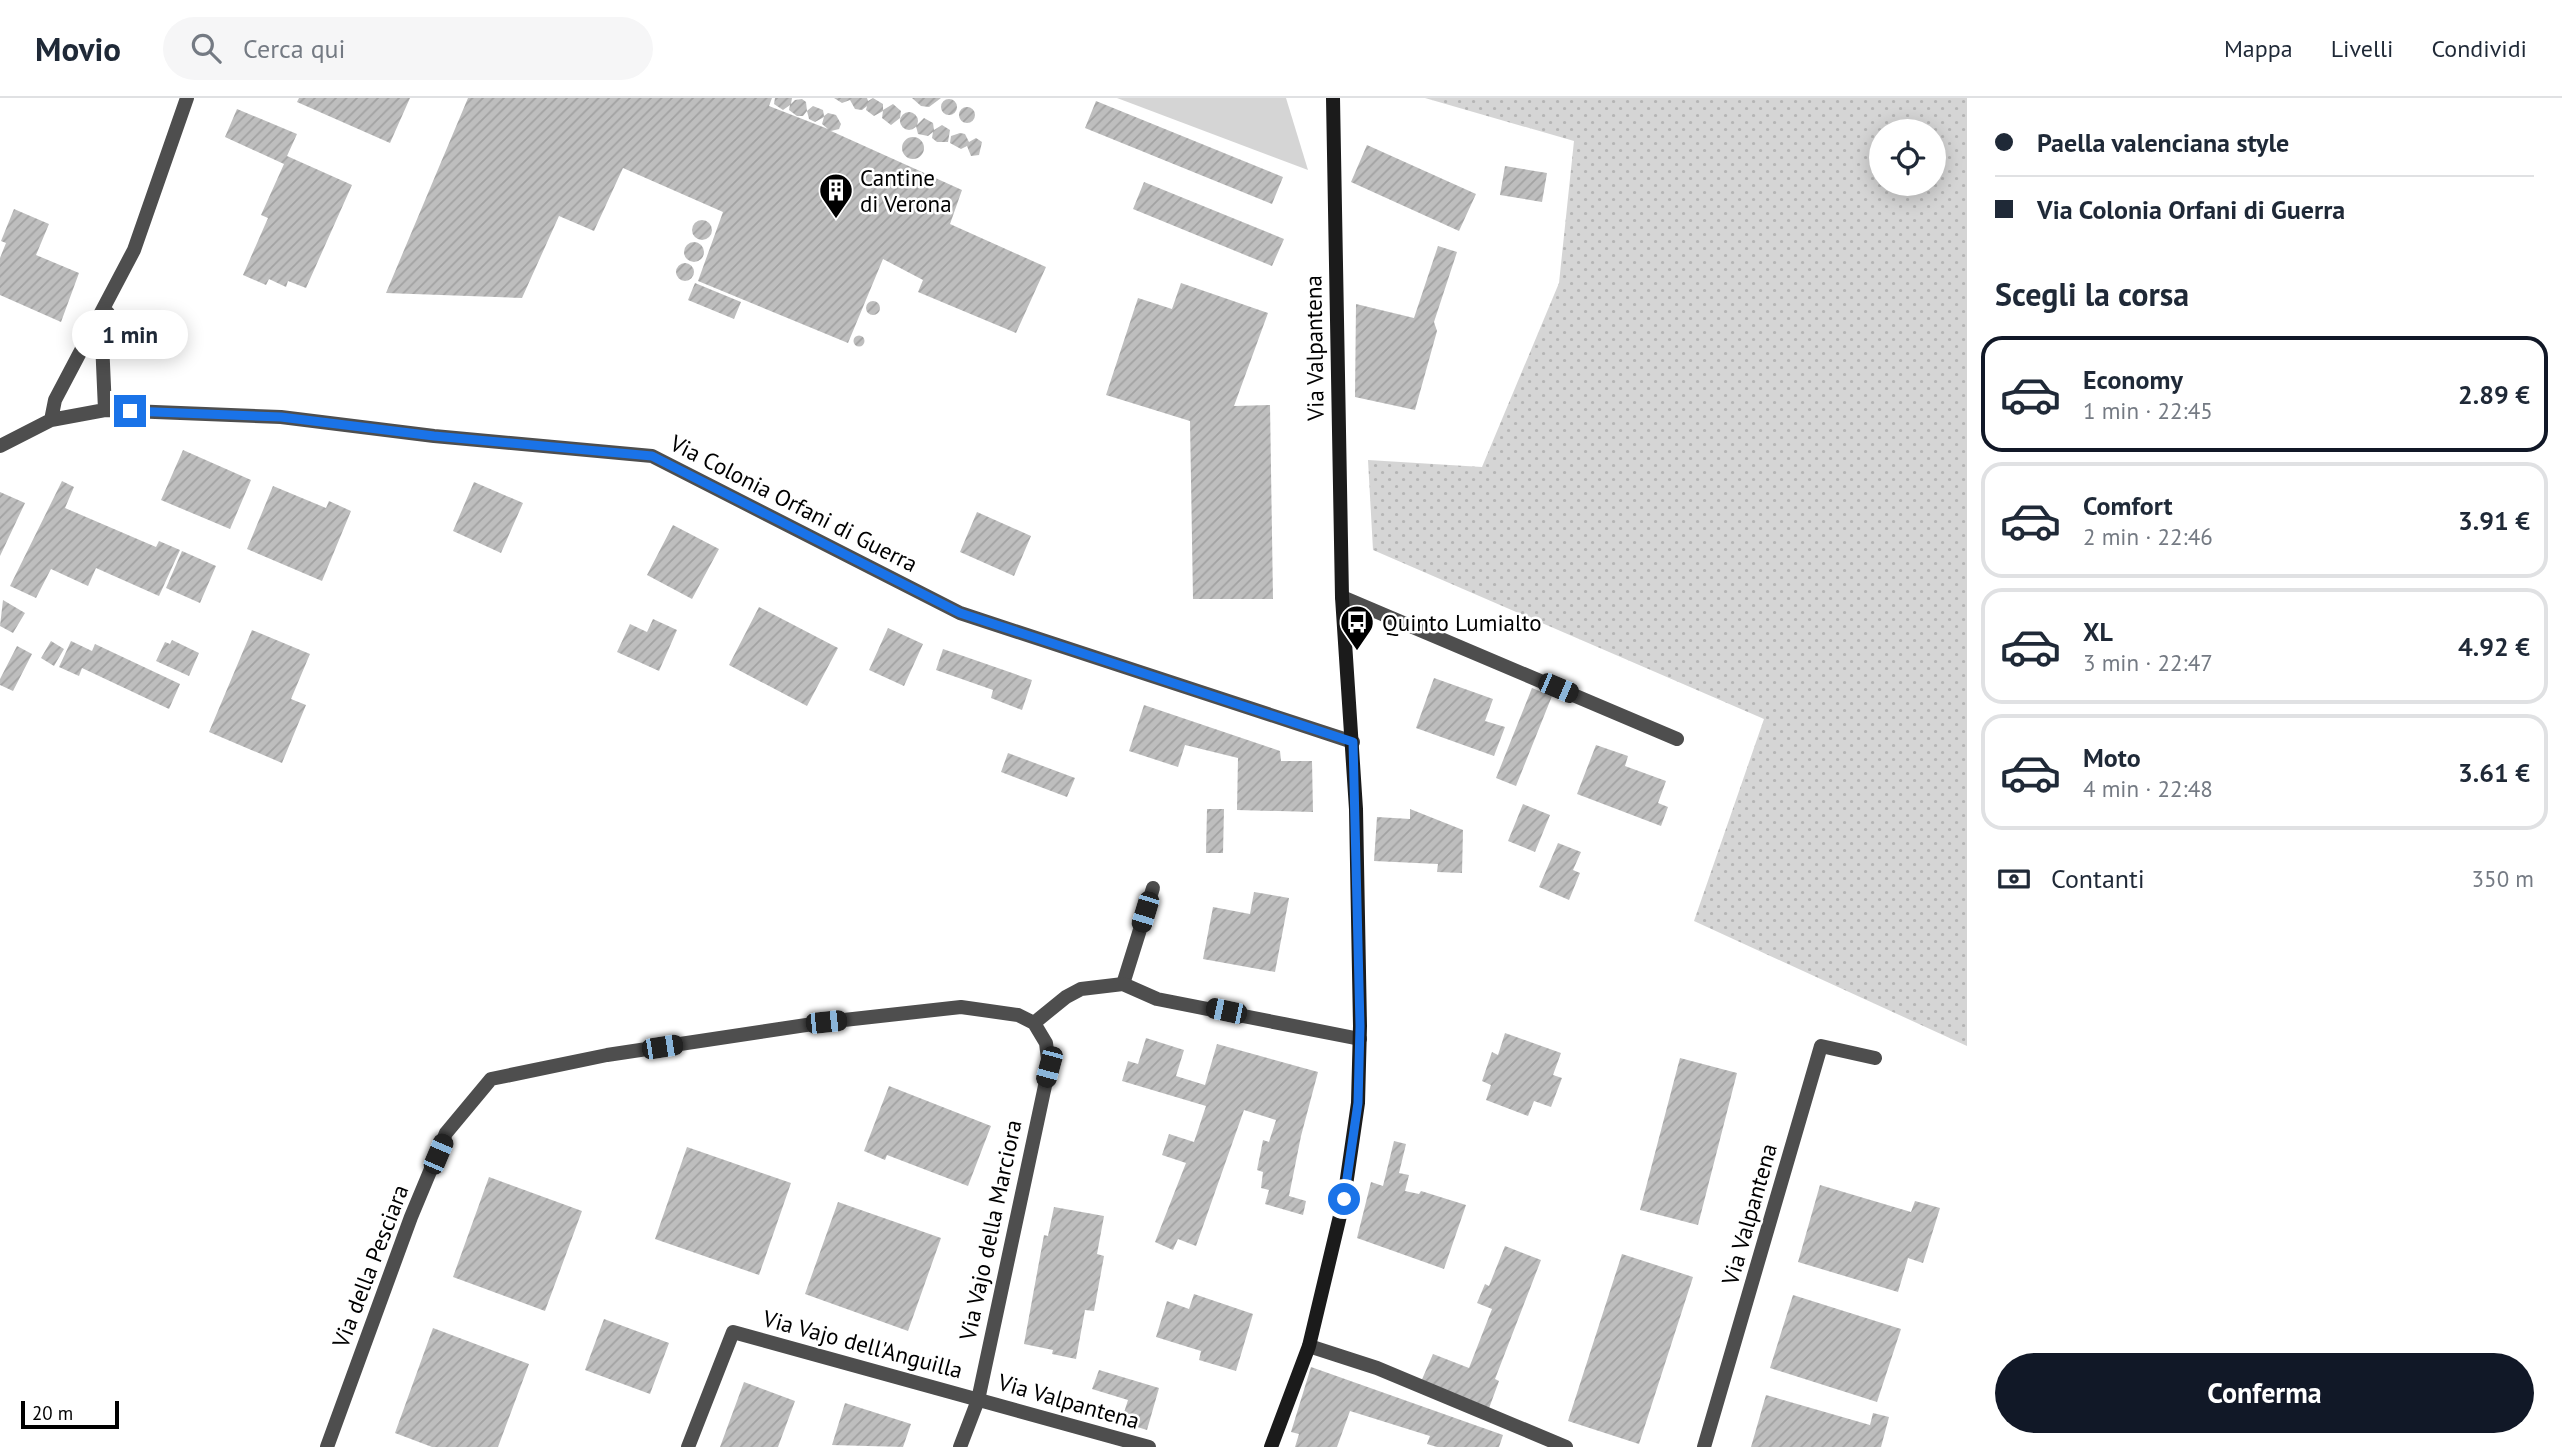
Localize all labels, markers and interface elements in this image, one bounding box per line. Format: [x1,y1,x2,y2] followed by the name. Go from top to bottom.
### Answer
[163,17,653,80] search box
[35,27,121,70] text: Movio
[187,29,225,67] icon: search
[243,32,346,65] text: Cerca qui
[2224,33,2293,64] text: Mappa
[2331,33,2393,64] text: Livelli
[2431,33,2527,64] text: Condividi
[1869,119,1946,196] map controls
[1869,119,1946,196] button: locate
[2037,126,2289,159] text: Paella valenciana style
[860,163,952,218] place label: Cantine di Verona
[817,171,855,220] building icon: Cantine di Verona
[2037,193,2345,226] text: Via Colonia Orfani di Guerra
[1995,273,2189,315] text: Scegli la corsa
[1298,275,1330,422] street label: Via Valpantena
[72,310,188,358] callout: 1 min
[102,320,158,349] text: 1 min
[1999,363,2062,426] icon: car
[2083,363,2183,396] text: Economy
[2458,378,2530,411] text: 2.89 €
[114,395,146,427] route end
[2083,396,2213,425] text: 1 min · 22:45
[665,427,923,578] street label: Via Colonia Orfani di Guerra
[1999,489,2062,552] icon: car
[2083,489,2173,522] text: Comfort
[2458,504,2530,537] text: 3.91 €
[2083,522,2213,551] text: 2 min · 22:46
[1338,603,1376,652] bus stop icon: Quinto Lumialto
[1382,608,1542,637] place label: Quinto Lumialto
[1999,615,2062,678] icon: car
[2083,615,2113,648] text: XL
[2458,630,2530,663] text: 4.92 €
[2083,648,2213,677] text: 3 min · 22:47
[1535,670,1582,706] car
[1999,741,2062,804] icon: car
[2083,741,2141,774] text: Moto
[2458,756,2530,789] text: 3.61 €
[2083,774,2213,803] text: 4 min · 22:48
[1995,860,2033,898] icon: cash
[2051,862,2145,895] text: Contanti
[2472,864,2534,893] text: 350 m
[1129,889,1162,935] car
[1204,996,1249,1026] car
[805,1009,848,1035] car
[640,1033,685,1061] car
[1034,1044,1065,1090] car
[952,1117,1028,1344] street label: Via Vajo della Marciora
[421,1131,456,1177] car
[1715,1140,1783,1289] street label: Via Valpantena
[325,1180,414,1353] street label: Via della Pesciara
[1328,1183,1360,1215] route start
[759,1303,966,1385] street label: Via Vajo dell'Anguilla
[1995,1353,2534,1433] button: Conferma
[994,1367,1143,1435] street label: Via Valpantena
[21,1398,119,1430] scale bar
[32,1401,73,1425] text: 20 m

